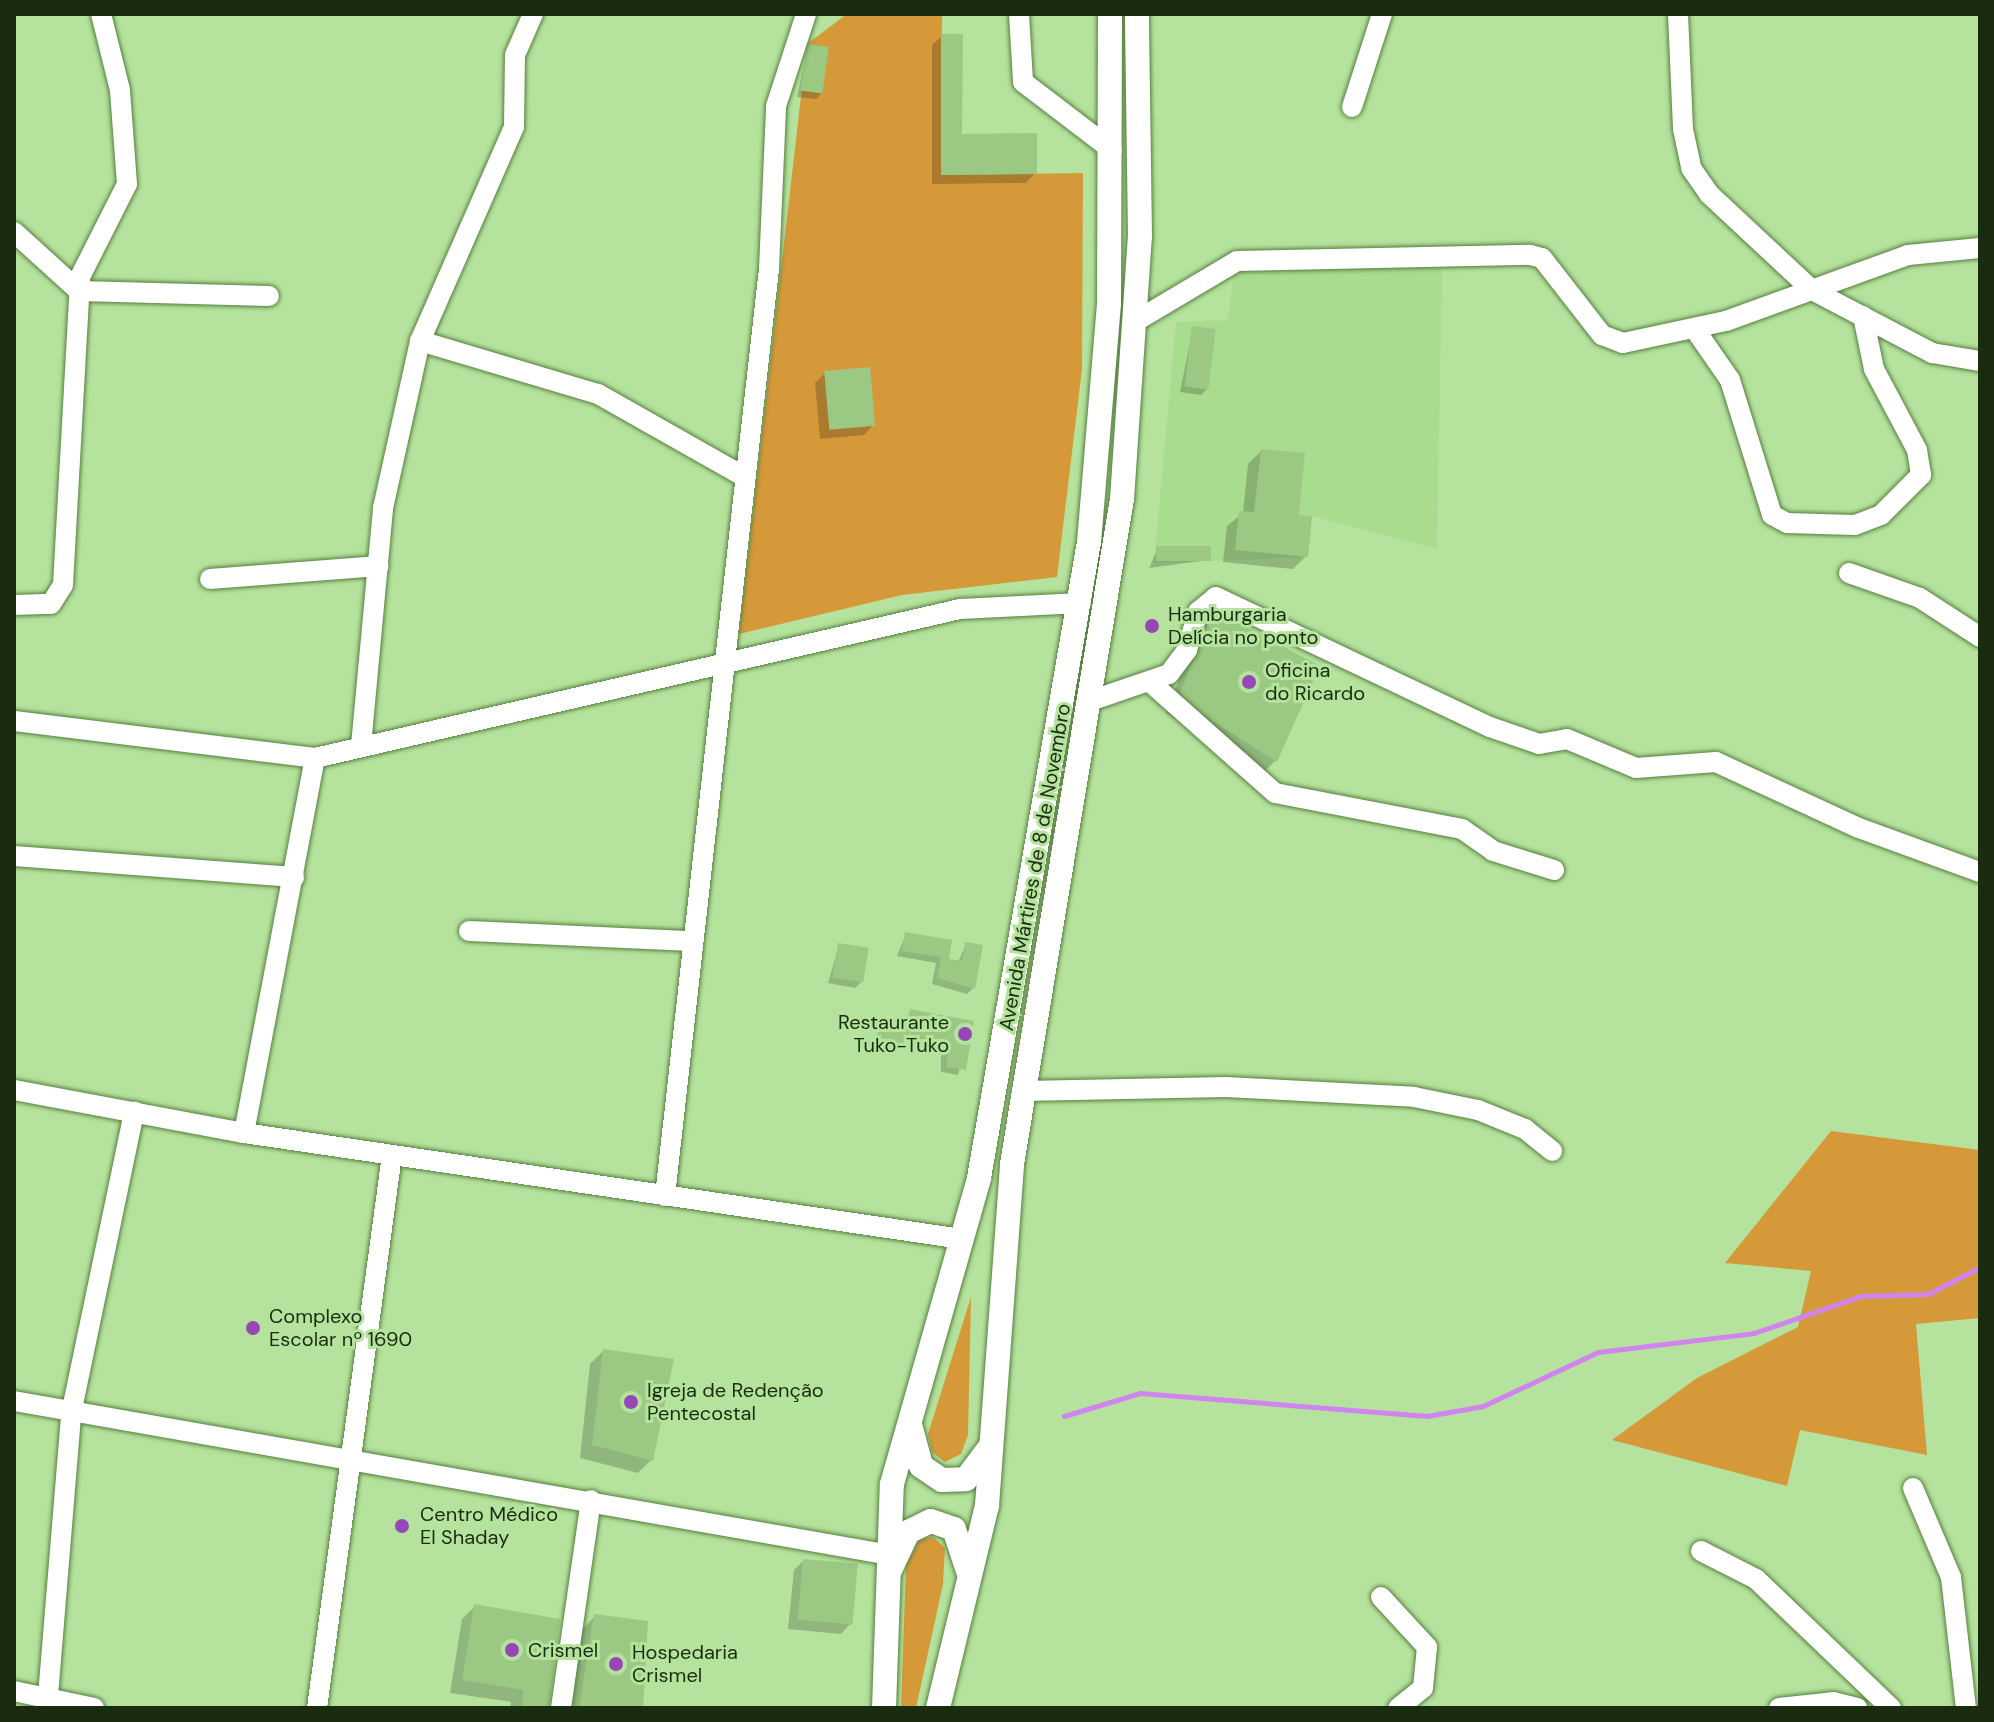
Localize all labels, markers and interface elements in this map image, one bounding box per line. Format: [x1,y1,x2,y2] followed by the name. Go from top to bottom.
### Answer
[1168,602,1318,649] place label: Hamburgaria Delícia no ponto
[1143,617,1161,635] marker: Hamburgaria Delícia no ponto
[1265,658,1365,705] place label: Oficina do Ricardo
[1240,673,1258,691] marker: Oficina do Ricardo
[994,701,1076,1033] street label: Avenida Mártires de 8 de Novembro
[838,1010,949,1057] place label: Restaurante Tuko-Tuko
[956,1025,974,1043] marker: Restaurante Tuko-Tuko
[269,1304,412,1351] place label: Complexo Escolar nº 1690
[244,1319,262,1337] marker: Complexo Escolar nº 1690
[647,1378,824,1425] place label: Igreja de Redenção Pentecostal
[622,1393,640,1411] marker: Igreja de Redenção Pentecostal
[420,1502,558,1549] place label: Centro Médico El Shaday
[391,1515,413,1537] marker: Centro Médico El Shaday
[528,1638,598,1662] place label: Crismel
[632,1640,738,1687] place label: Hospedaria Crismel
[503,1641,521,1659] marker: Crismel
[607,1655,625,1673] marker: Hospedaria Crismel

